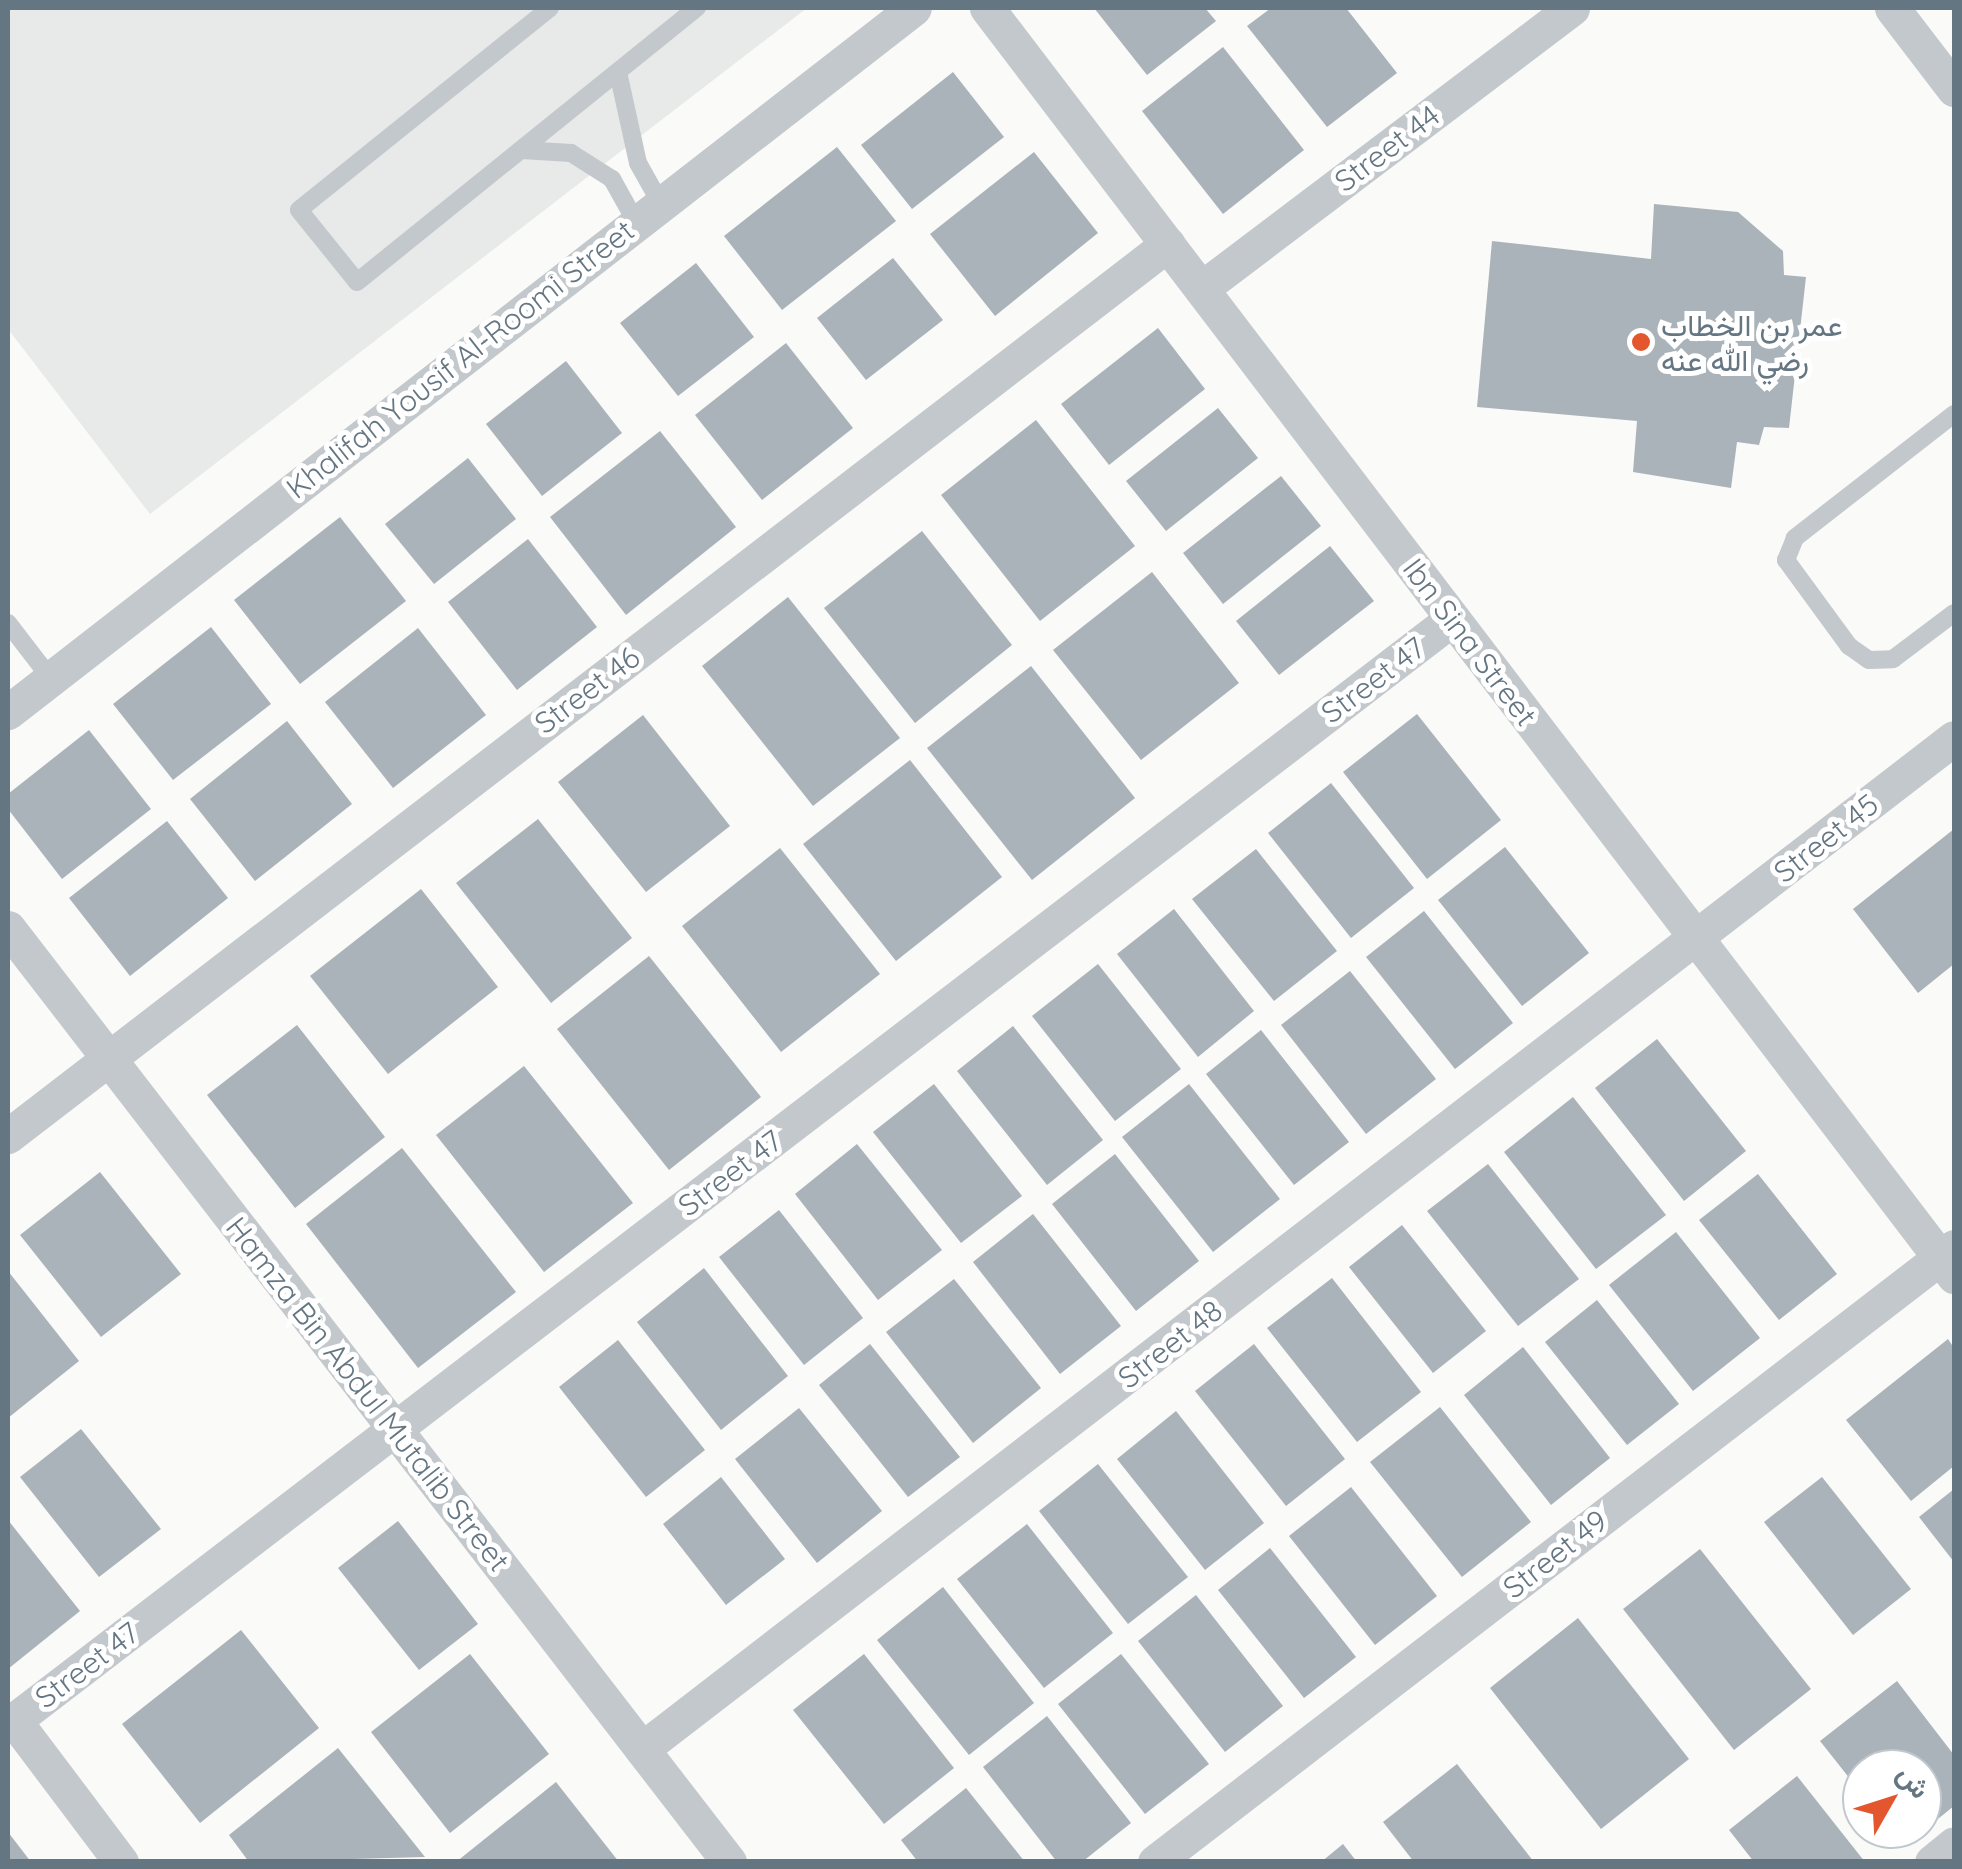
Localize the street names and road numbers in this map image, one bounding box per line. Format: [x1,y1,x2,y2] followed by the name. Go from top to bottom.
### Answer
[1328,97,1446,199] street label: Street 44
[279,212,641,506] street label: Khalifah Yousif Al-Roomi Street
[1395,551,1545,733] street label: Ibn Sina Street
[1314,629,1432,731] street label: Street 47
[527,639,647,741] street label: Street 46
[1767,786,1885,890] street label: Street 45
[671,1122,789,1224] street label: Street 47
[218,1210,518,1578] street label: Hamza Bin Abdul Mutalib Street
[1111,1292,1229,1396] street label: Street 48
[1496,1502,1614,1606] street label: Street 49
[28,1614,146,1716] street label: Street 47

